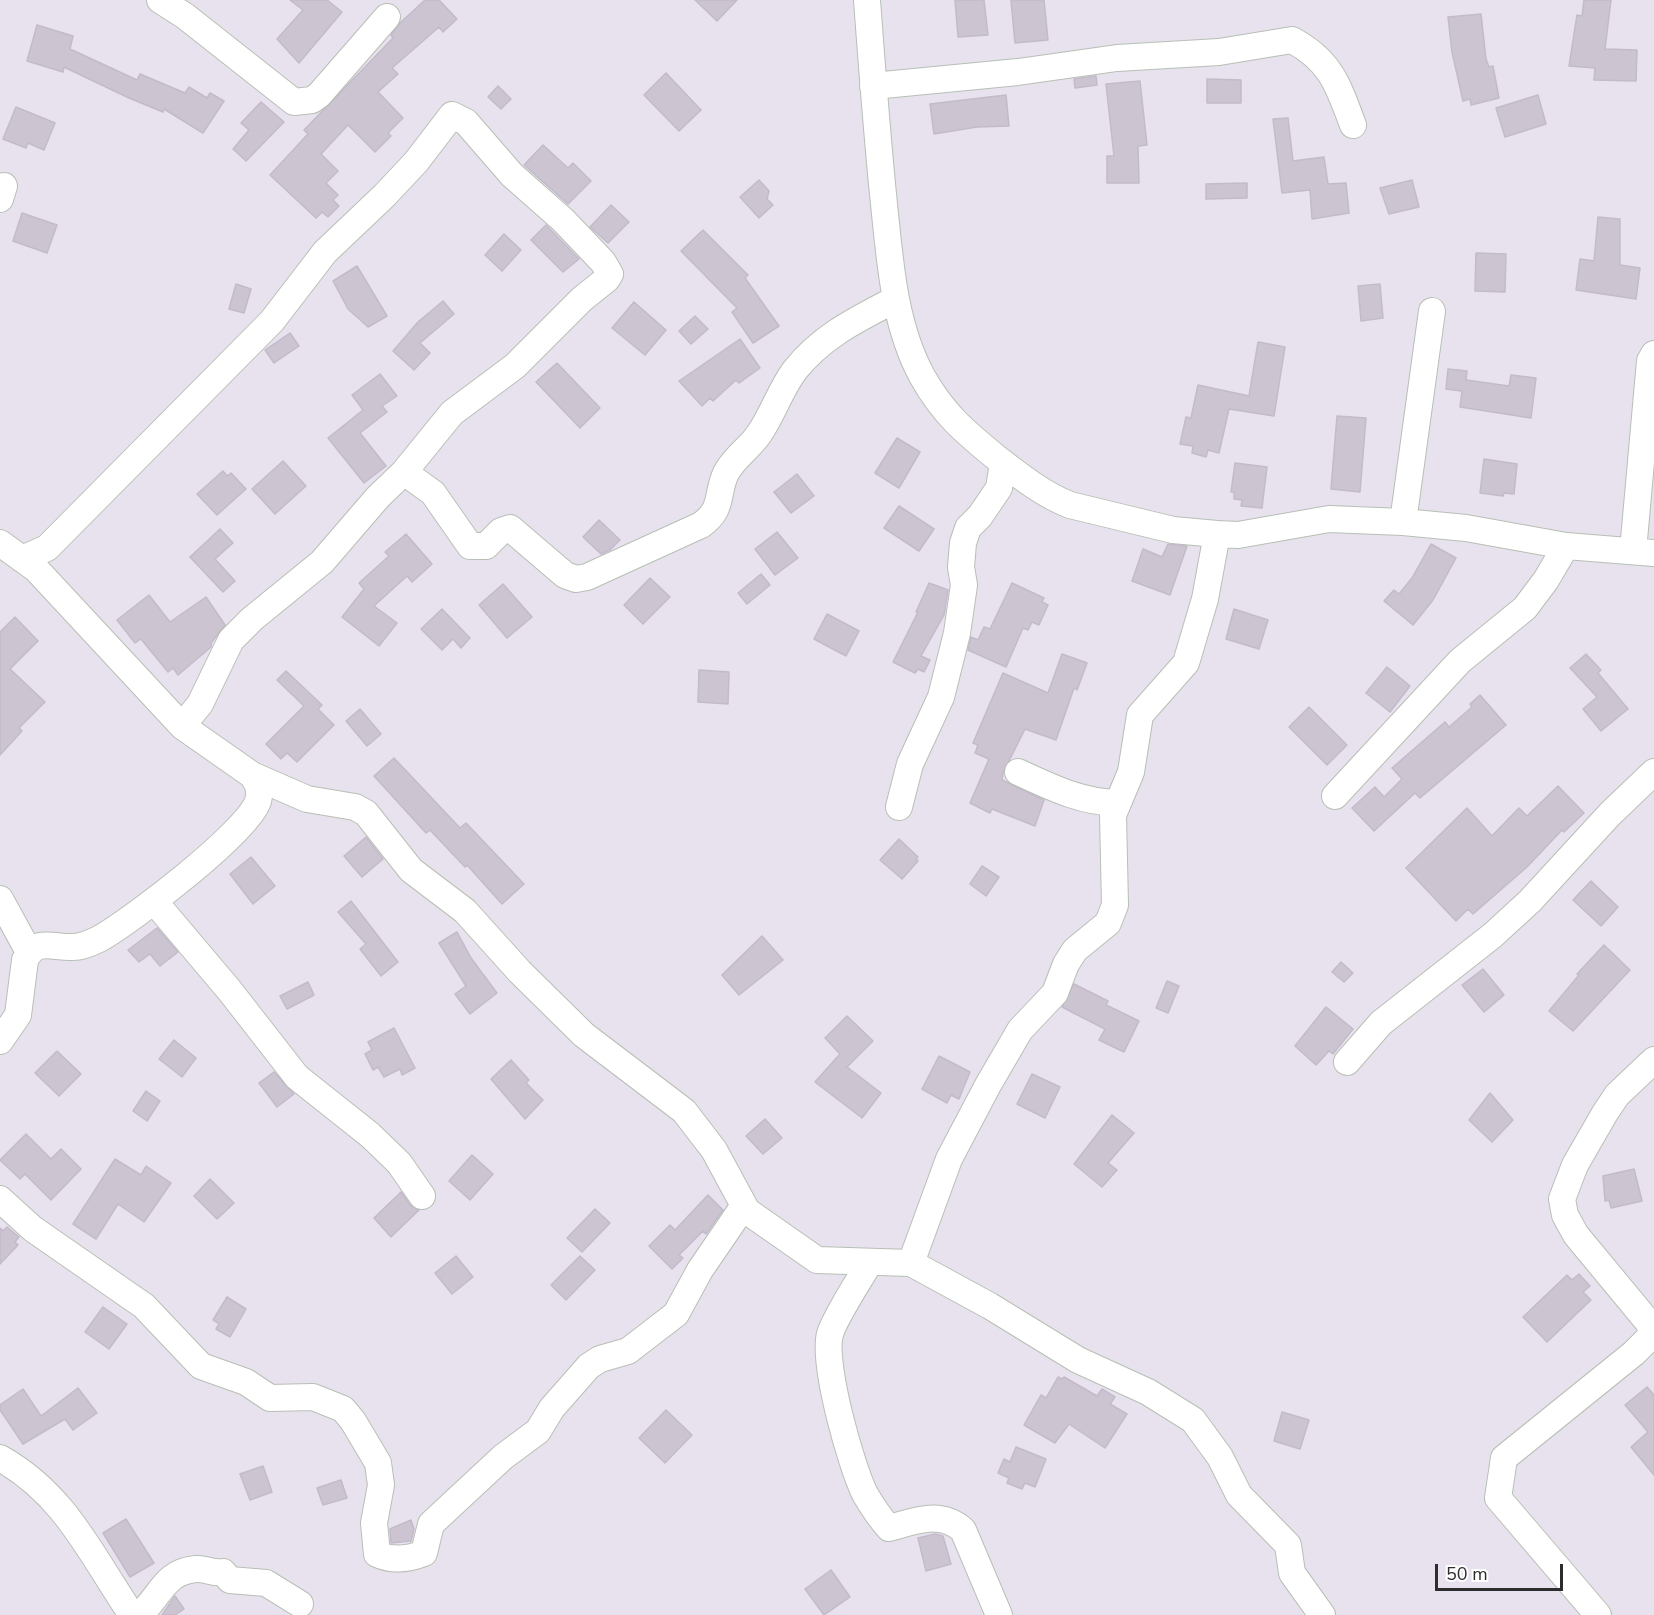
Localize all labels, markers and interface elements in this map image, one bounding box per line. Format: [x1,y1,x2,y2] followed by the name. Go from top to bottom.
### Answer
[1438,1552,1566,1590] scale bar
[1446,1562,1488,1586] text: 50 m

